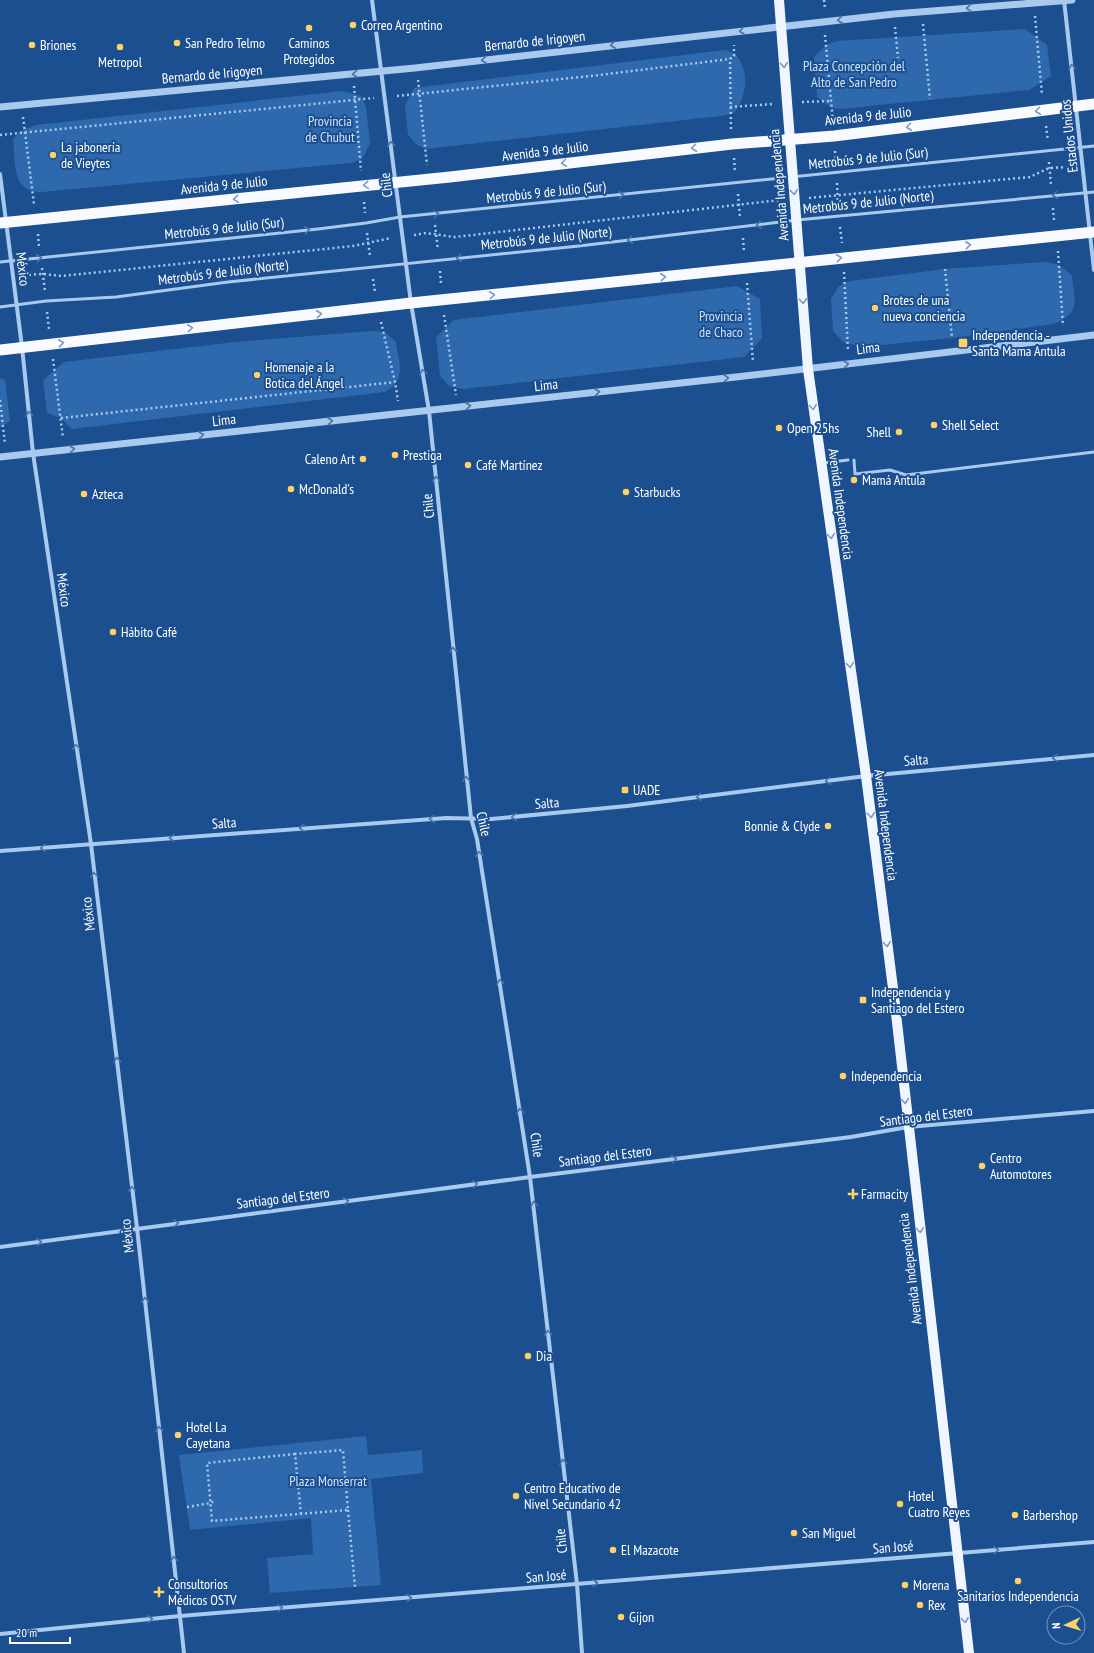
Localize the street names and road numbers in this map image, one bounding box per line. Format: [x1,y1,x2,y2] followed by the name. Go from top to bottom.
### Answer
[484,27,586,55] street label: Bernardo de Irigoyen
[161,61,263,87] street label: Bernardo de Irigoyen
[1056,98,1082,173] street label: Estados Unidos
[824,102,912,130] street label: Avenida 9 de Julio
[765,128,793,242] street label: Avenida Independencia
[501,137,589,165] street label: Avenida 9 de Julio
[808,143,929,173] street label: Metrobús 9 de Julio (Sur)
[180,171,268,199] street label: Avenida 9 de Julio
[376,171,396,198] street label: Chile
[486,177,607,207] street label: Metrobús 9 de Julio (Sur)
[802,186,935,218] street label: Metrobús 9 de Julio (Norte)
[164,213,285,243] street label: Metrobús 9 de Julio (Sur)
[480,222,613,254] street label: Metrobús 9 de Julio (Norte)
[12,251,34,287] street label: México
[157,255,290,289] street label: Metrobús 9 de Julio (Norte)
[855,338,881,358] street label: Lima
[533,375,559,395] street label: Lima
[211,410,237,430] street label: Lima
[824,447,858,561] street label: Avenida Independencia
[418,493,438,519] street label: Chile
[53,572,75,608] street label: México
[903,750,929,770] street label: Salta
[870,768,902,882] street label: Avenida Independencia
[534,793,560,813] street label: Salta
[472,810,496,838] street label: Chile
[211,813,237,833] street label: Salta
[77,896,99,932] street label: México
[878,1101,974,1131] street label: Santiago del Estero
[526,1131,548,1159] street label: Chile
[557,1141,653,1171] street label: Santiago del Estero
[235,1183,331,1213] street label: Santiago del Estero
[894,1212,926,1326] street label: Avenida Independencia
[116,1218,138,1254] street label: México
[551,1528,571,1554] street label: Chile
[872,1536,914,1558] street label: San José
[525,1565,567,1587] street label: San José

